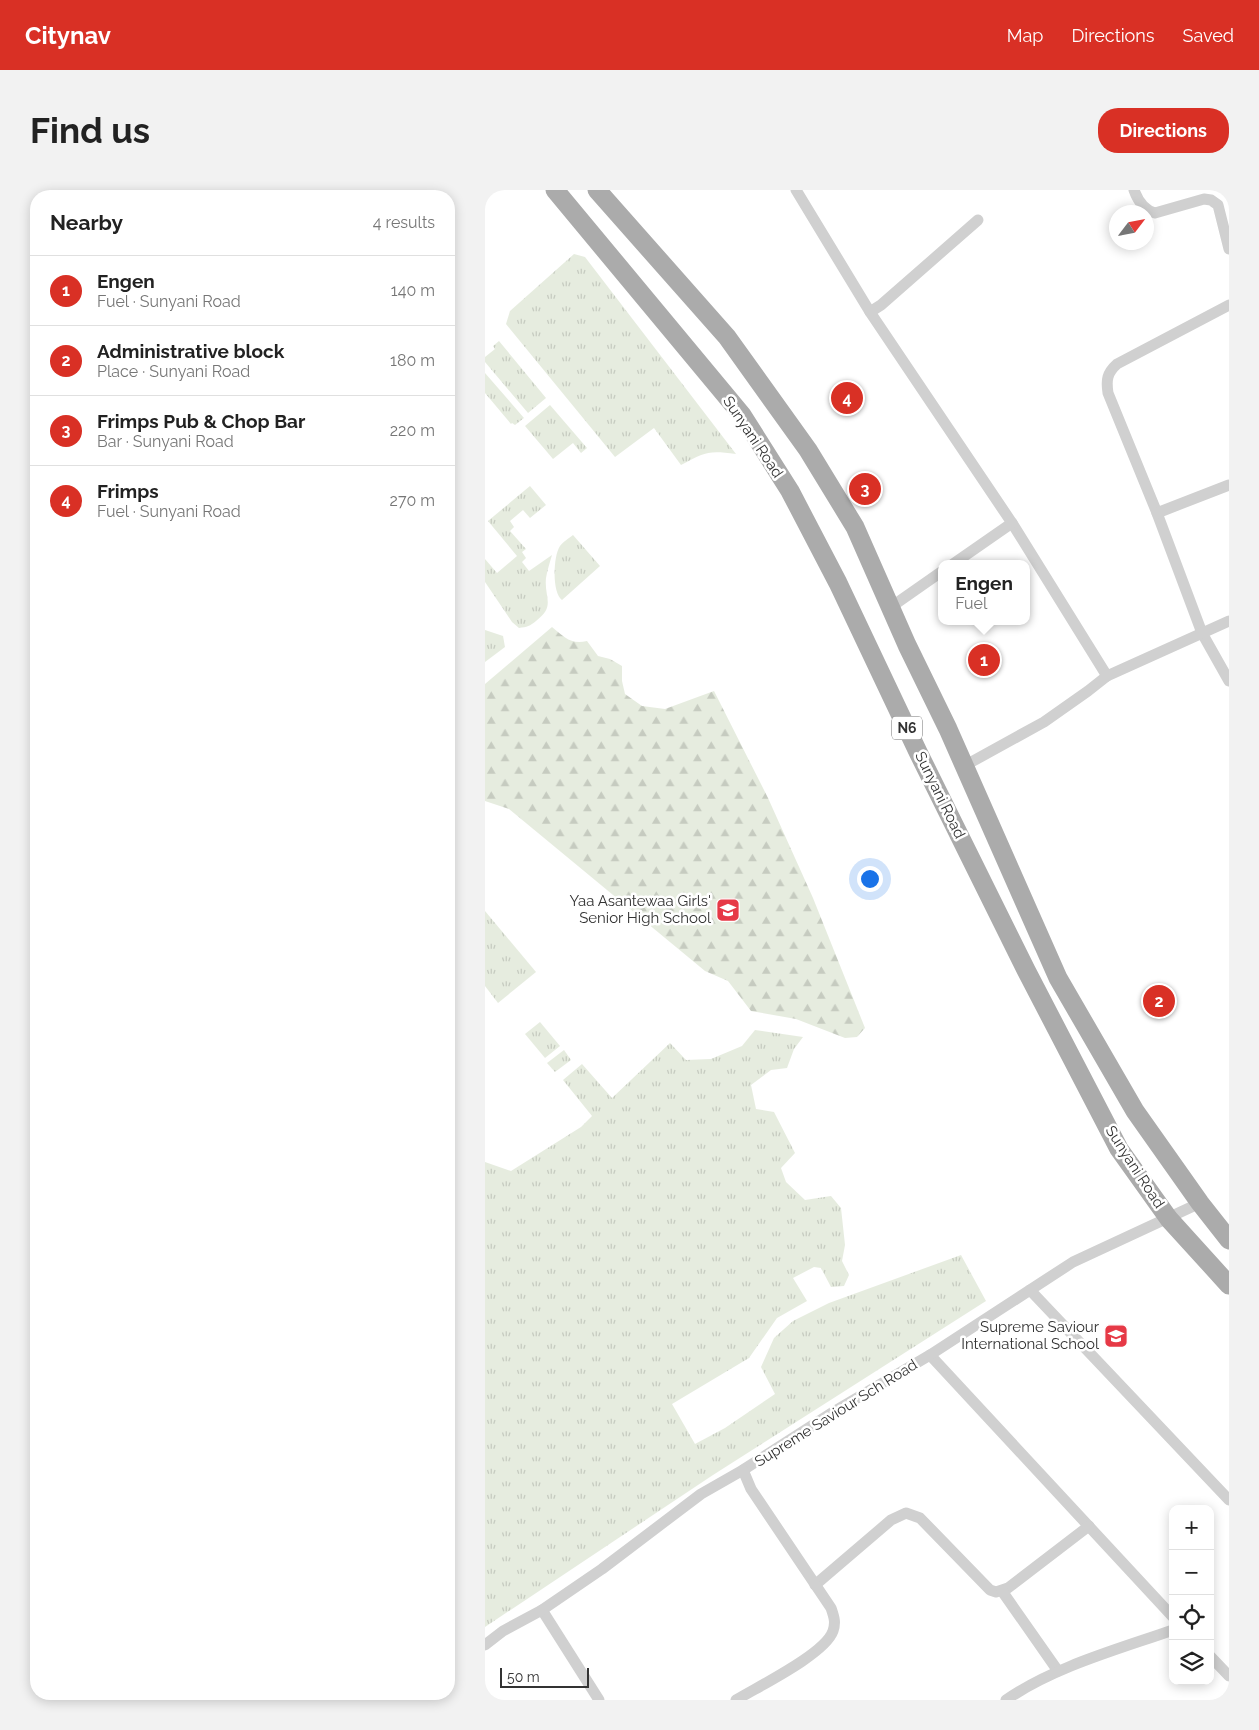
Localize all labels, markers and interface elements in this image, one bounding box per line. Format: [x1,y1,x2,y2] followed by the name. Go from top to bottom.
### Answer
[25,21,111,50] text: Citynav
[1007,25,1043,46] text: Map
[1071,25,1155,46] text: Directions
[1183,25,1234,46] text: Saved
[1098,108,1229,153] button: Directions
[30,110,150,151] text: Find us
[1109,205,1154,250] north arrow
[50,210,123,235] text: Nearby
[373,213,435,232] text: 4 results
[97,270,155,292] text: Engen
[62,281,70,300] text: 1
[391,281,435,300] text: 140 m
[97,292,241,311] text: Fuel · Sunyani Road
[97,340,284,362] text: Administrative block
[61,351,71,370] text: 2
[390,351,435,370] text: 180 m
[97,362,250,381] text: Place · Sunyani Road
[831,379,863,417] pin: 4
[719,393,787,481] street label: Sunyani Road
[97,410,305,432] text: Frimps Pub & Chop Bar
[62,421,70,440] text: 3
[390,421,435,440] text: 220 m
[97,432,234,451] text: Bar · Sunyani Road
[849,470,881,508] pin: 3
[97,480,159,502] text: Frimps
[61,491,71,510] text: 4
[390,491,435,510] text: 270 m
[97,502,241,521] text: Fuel · Sunyani Road
[938,560,1030,625] popup
[955,572,1013,594] text: Engen
[955,594,987,613] text: Fuel
[968,641,1000,679] pin: 1
[892,716,922,740] road number: N6
[911,749,969,841] street label: Sunyani Road
[857,866,883,892] your location
[570,892,712,927] place label: Yaa Asantewaa Girls' Senior High School
[715,897,741,923] school or university icon: Yaa Asantewaa Girls' Senior High School
[1143,982,1175,1020] pin: 2
[1102,1122,1168,1212] street label: Sunyani Road
[961,1318,1100,1353] place label: Supreme Saviour International School
[1103,1323,1129,1349] school or university icon: Supreme Saviour International School
[751,1355,921,1471] street label: Supreme Saviour Sch Road
[1169,1505,1214,1685] map controls
[1169,1505,1214,1550] button: +
[1169,1550,1214,1595] button: −
[1169,1595,1214,1640] button: locate
[1169,1640,1214,1685] button: layers
[500,1665,589,1688] scale bar
[507,1669,540,1685] text: 50 m

